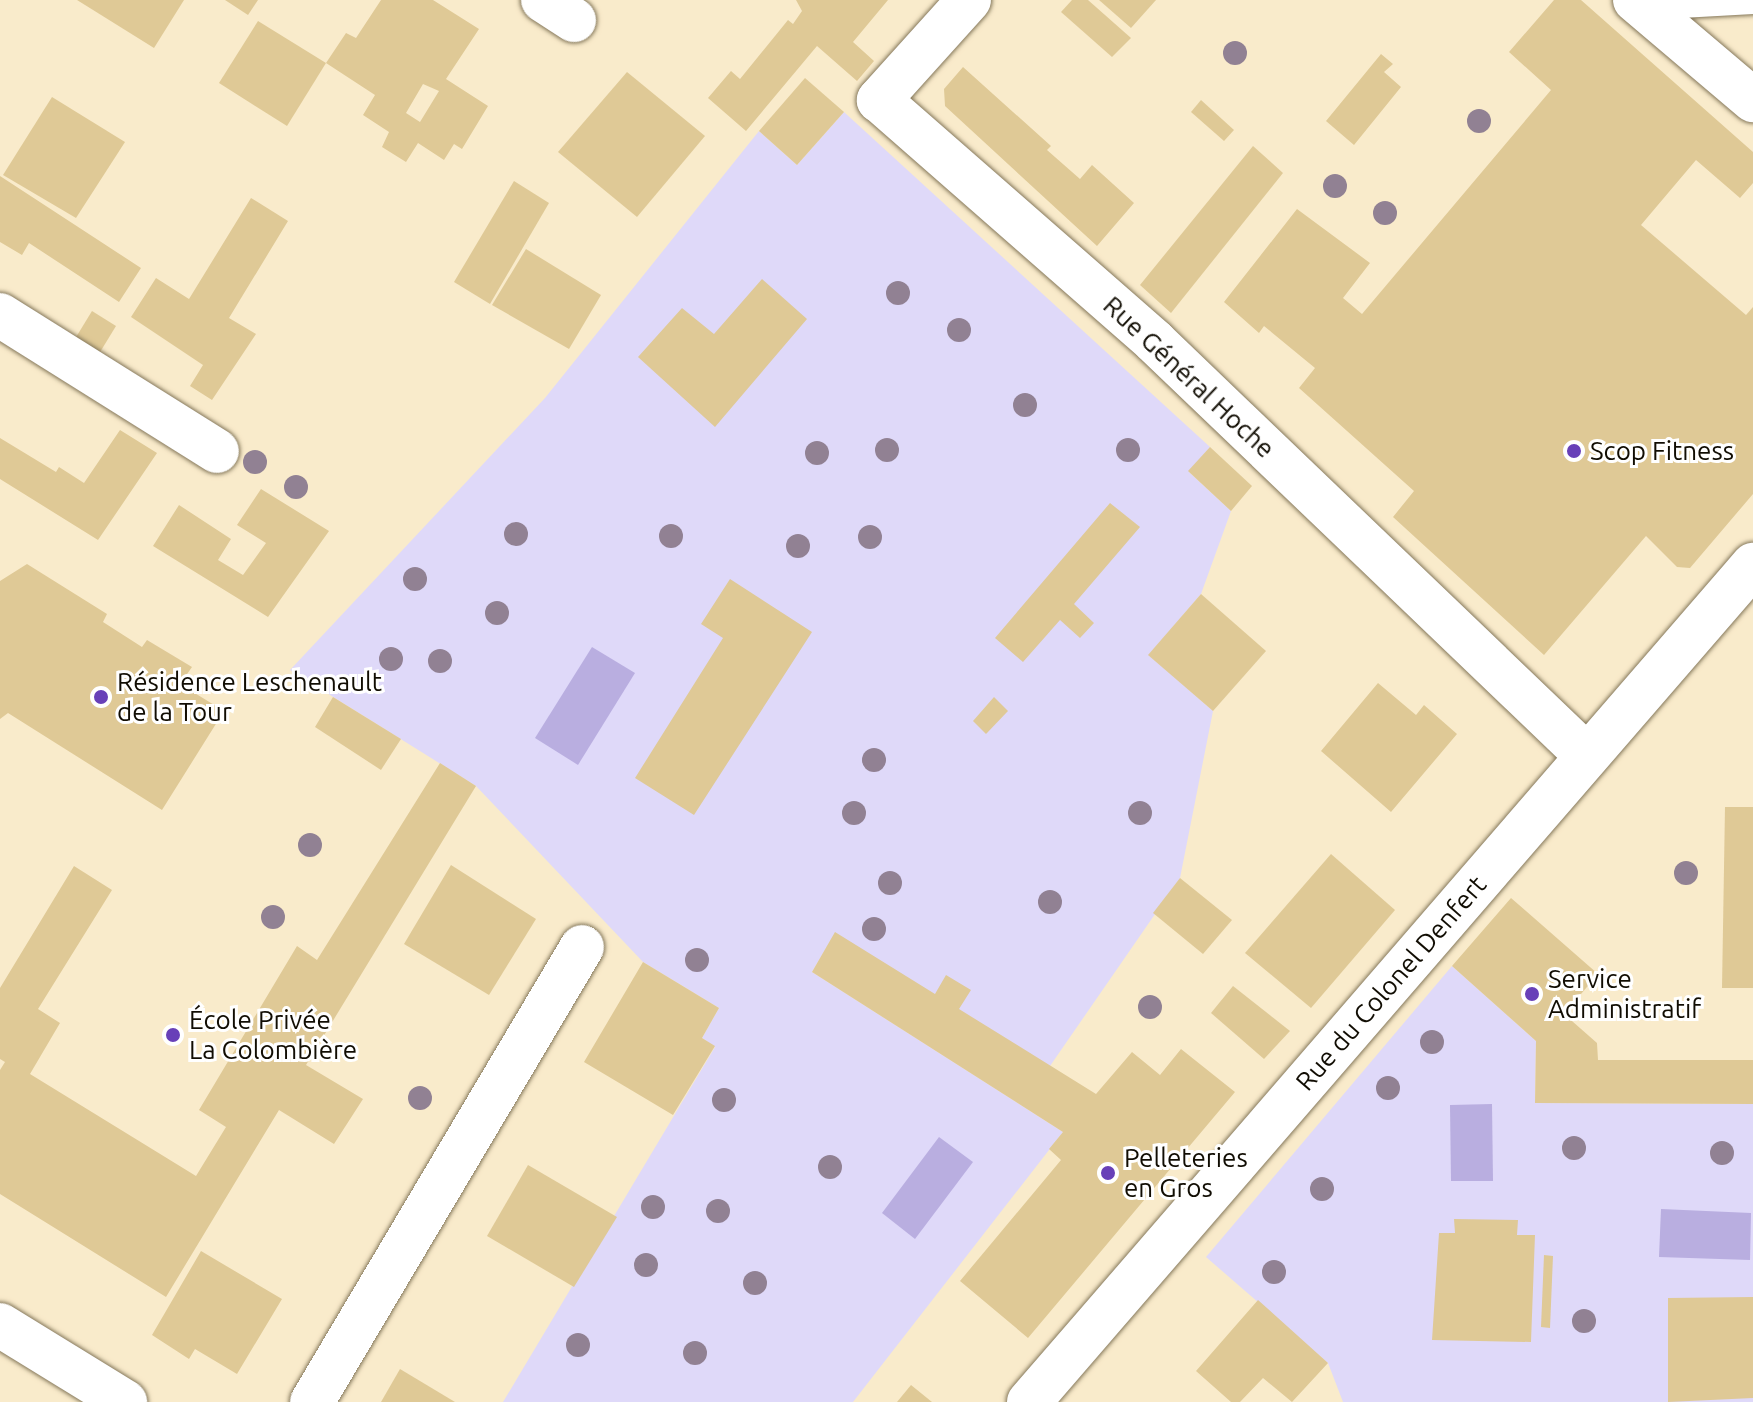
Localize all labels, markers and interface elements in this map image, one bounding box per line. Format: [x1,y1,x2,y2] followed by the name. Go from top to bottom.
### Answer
[1097,290,1281,464] street label: Rue Général Hoche
[1590,435,1734,467] place label: Scop Fitness
[1565,442,1583,460] marker: Scop Fitness
[117,666,382,728] place label: Résidence Leschenault de la Tour
[92,688,110,706] marker: Résidence Leschenault de la Tour
[1289,869,1493,1097] street label: Rue du Colonel Denfert
[1548,963,1701,1024] place label: Service Administratif
[1523,985,1541,1003] marker: Service Administratif
[189,1004,357,1066] place label: École Privée La Colombière
[164,1026,182,1044] marker: École Privée La Colombière
[1124,1142,1248,1204] place label: Pelleteries en Gros
[1099,1164,1117,1182] marker: Pelleteries en Gros

